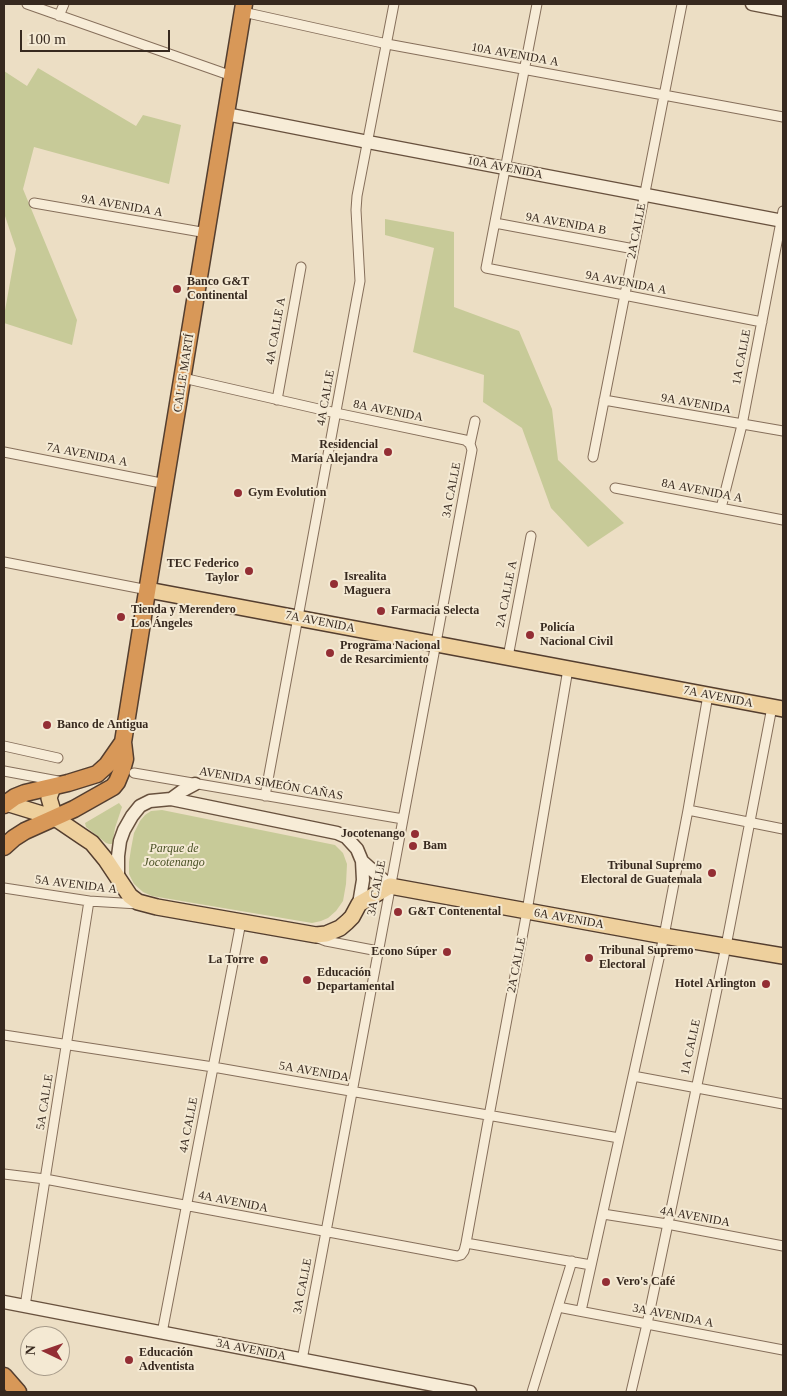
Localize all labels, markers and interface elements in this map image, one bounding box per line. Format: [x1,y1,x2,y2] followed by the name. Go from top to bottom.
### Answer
[22,20,172,52] scale bar
[28,31,66,47] text: 100 m
[470,40,560,70] street label: 10A AVENIDA A
[466,154,544,182] street label: 10A AVENIDA
[80,192,164,220] street label: 9A AVENIDA A
[625,202,649,260] street label: 2A CALLE
[524,210,608,238] street label: 9A AVENIDA B
[584,268,668,298] street label: 9A AVENIDA A
[187,275,249,303] place label: Banco G&T Continental
[171,283,183,295] marker: Banco G&T Continental
[263,296,289,366] street label: 4A CALLE A
[730,328,754,386] street label: 1A CALLE
[171,333,197,413] street label: CALLE MARTÍ
[314,369,338,427] street label: 4A CALLE
[660,391,732,417] street label: 9A AVENIDA
[352,397,424,425] street label: 8A AVENIDA
[291,438,378,466] place label: Residencial María Alejandra
[45,440,129,470] street label: 7A AVENIDA A
[382,446,394,458] marker: Residencial María Alejandra
[440,461,464,519] street label: 3A CALLE
[660,476,744,506] street label: 8A AVENIDA A
[248,486,326,500] place label: Gym Evolution
[232,487,244,499] marker: Gym Evolution
[167,557,239,585] place label: TEC Federico Taylor
[493,559,521,629] street label: 2A CALLE A
[243,565,255,577] marker: TEC Federico Taylor
[344,570,391,598] place label: Isrealita Maguera
[328,578,340,590] marker: Isrealita Maguera
[131,603,236,631] place label: Tienda y Merendero Los Ángeles
[391,604,479,618] place label: Farmacia Selecta
[375,605,387,617] marker: Farmacia Selecta
[284,608,356,636] street label: 7A AVENIDA
[115,611,127,623] marker: Tienda y Merendero Los Ángeles
[540,621,613,649] place label: Policía Nacional Civil
[524,629,536,641] marker: Policía Nacional Civil
[340,639,440,667] place label: Programa Nacional de Resarcimiento
[324,647,336,659] marker: Programa Nacional de Resarcimiento
[682,683,754,711] street label: 7A AVENIDA
[57,718,148,732] place label: Banco de Antigua
[41,719,53,731] marker: Banco de Antigua
[198,764,344,804] street label: AVENIDA SIMEÓN CAÑAS
[341,827,405,841] place label: Jocotenango
[409,828,421,840] marker: Jocotenango
[423,839,447,853] place label: Bam
[407,840,419,852] marker: Bam
[143,842,205,870] park label: Parque de Jocotenango
[365,859,389,917] street label: 3A CALLE
[581,859,702,887] place label: Tribunal Supremo Electoral de Guatemala
[706,867,718,879] marker: Tribunal Supremo Electoral de Guatemala
[34,873,118,897] street label: 5A AVENIDA A
[408,905,501,919] place label: G&T Contenental
[392,906,404,918] marker: G&T Contenental
[533,906,605,932] street label: 6A AVENIDA
[505,936,529,994] street label: 2A CALLE
[599,944,694,972] place label: Tribunal Supremo Electoral
[371,945,437,959] place label: Econo Súper
[441,946,453,958] marker: Econo Súper
[583,952,595,964] marker: Tribunal Supremo Electoral
[208,953,254,967] place label: La Torre
[258,954,270,966] marker: La Torre
[317,966,394,994] place label: Educación Departamental
[301,974,313,986] marker: Educación Departamental
[675,977,756,991] place label: Hotel Arlington
[760,978,772,990] marker: Hotel Arlington
[678,1018,704,1076] street label: 1A CALLE
[278,1059,350,1085] street label: 5A AVENIDA
[33,1073,57,1131] street label: 5A CALLE
[177,1096,201,1154] street label: 4A CALLE
[197,1188,269,1216] street label: 4A AVENIDA
[659,1204,731,1230] street label: 4A AVENIDA
[291,1257,315,1315] street label: 3A CALLE
[616,1275,675,1289] place label: Vero's Café
[600,1276,612,1288] marker: Vero's Café
[631,1301,715,1331] street label: 3A AVENIDA A
[20,1326,70,1376] north arrow
[215,1336,287,1364] street label: 3A AVENIDA
[23,1345,38,1356] text: N
[139,1346,194,1374] place label: Educación Adventista
[123,1354,135,1366] marker: Educación Adventista

